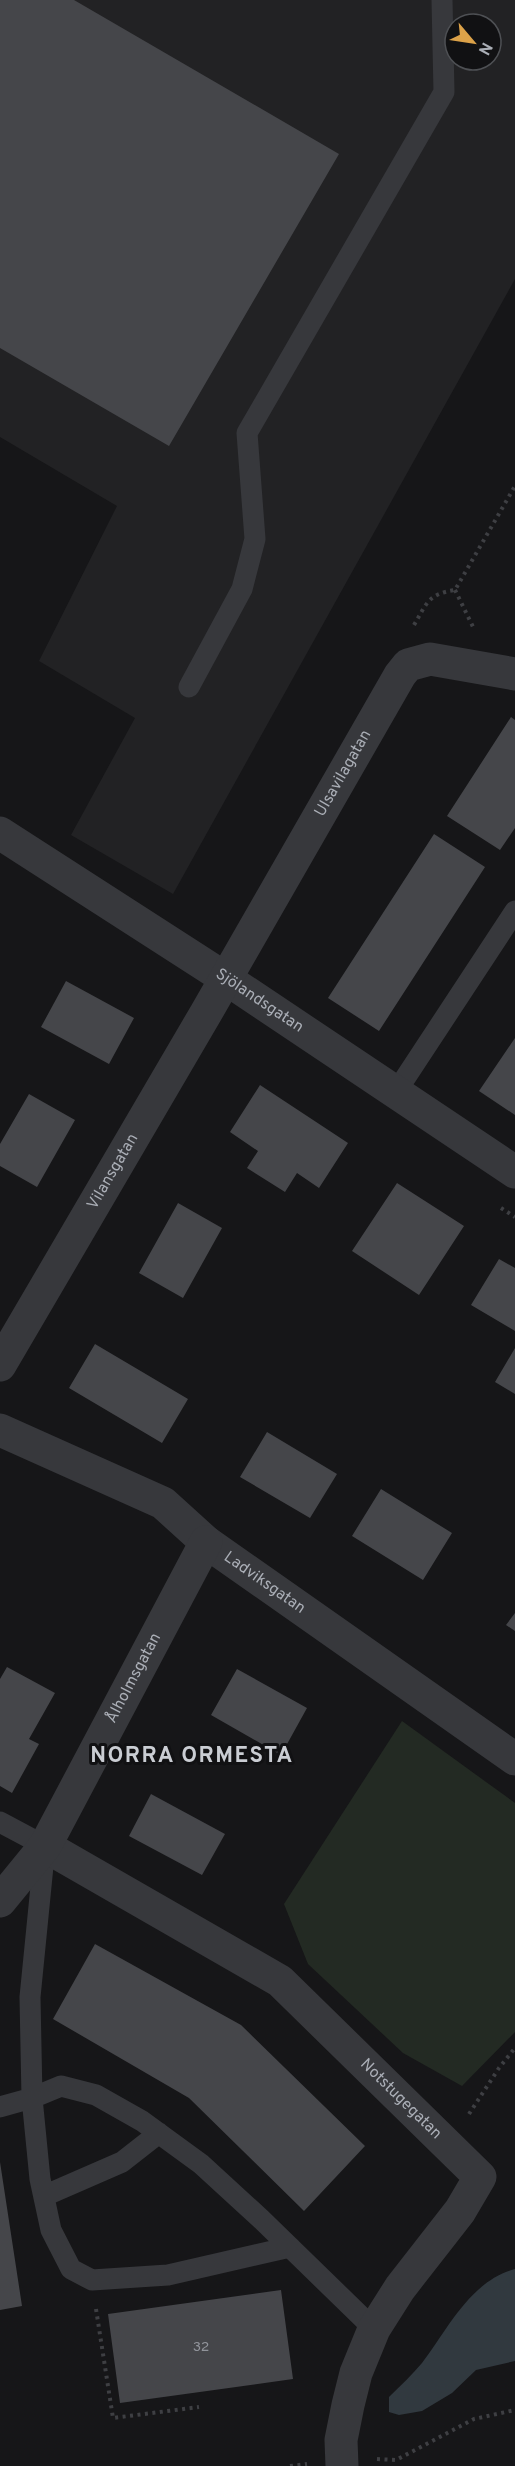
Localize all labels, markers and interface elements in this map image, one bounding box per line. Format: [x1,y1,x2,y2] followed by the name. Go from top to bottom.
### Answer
[443,12,503,72] north arrow
[473,38,496,58] text: N
[311,726,376,821] street label: Ulsavilagatan
[211,964,307,1038] street label: Sjölandsgatan
[83,1130,143,1213] street label: Vilansgatan
[220,1547,309,1619] street label: Ladviksgatan
[101,1630,166,1727] street label: Ålholmsgatan
[90,1743,294,1770] district label: NORRA ORMESTA
[356,2055,446,2144] street label: Notstugegatan
[193,2339,209,2356] house number: 32

